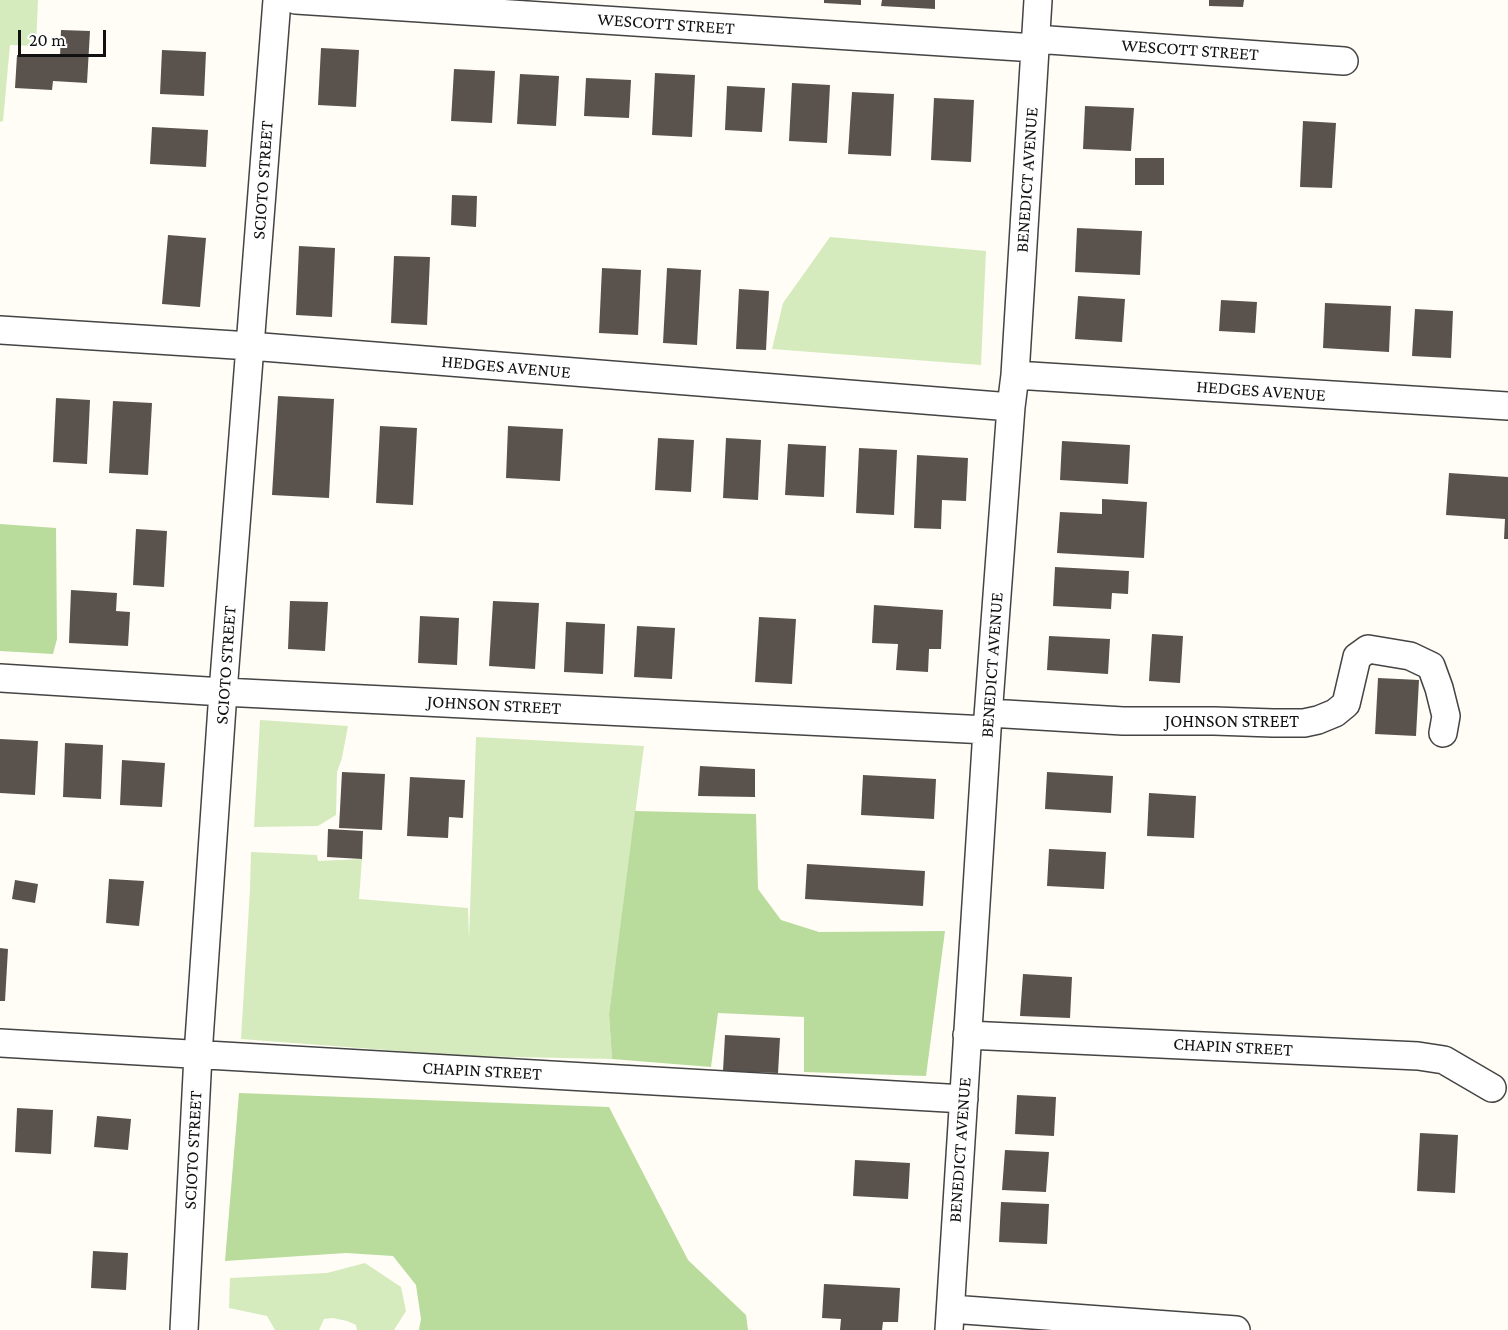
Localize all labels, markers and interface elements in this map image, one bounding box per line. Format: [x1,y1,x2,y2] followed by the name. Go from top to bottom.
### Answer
[597,8,735,40] street label: WESCOTT STREET
[21,18,110,56] scale bar
[29,30,66,50] text: 20 m
[1121,34,1259,66] street label: WESCOTT STREET
[1011,107,1043,253] street label: BENEDICT AVENUE
[248,120,278,240] street label: SCIOTO STREET
[440,351,572,383] street label: HEDGES AVENUE
[1196,376,1326,406] street label: HEDGES AVENUE
[976,592,1008,738] street label: BENEDICT AVENUE
[211,605,241,725] street label: SCIOTO STREET
[426,691,562,719] street label: JOHNSON STREET
[1165,710,1299,732] street label: JOHNSON STREET
[1173,1033,1293,1061] street label: CHAPIN STREET
[422,1057,542,1085] street label: CHAPIN STREET
[944,1077,976,1223] street label: BENEDICT AVENUE
[179,1090,207,1210] street label: SCIOTO STREET

